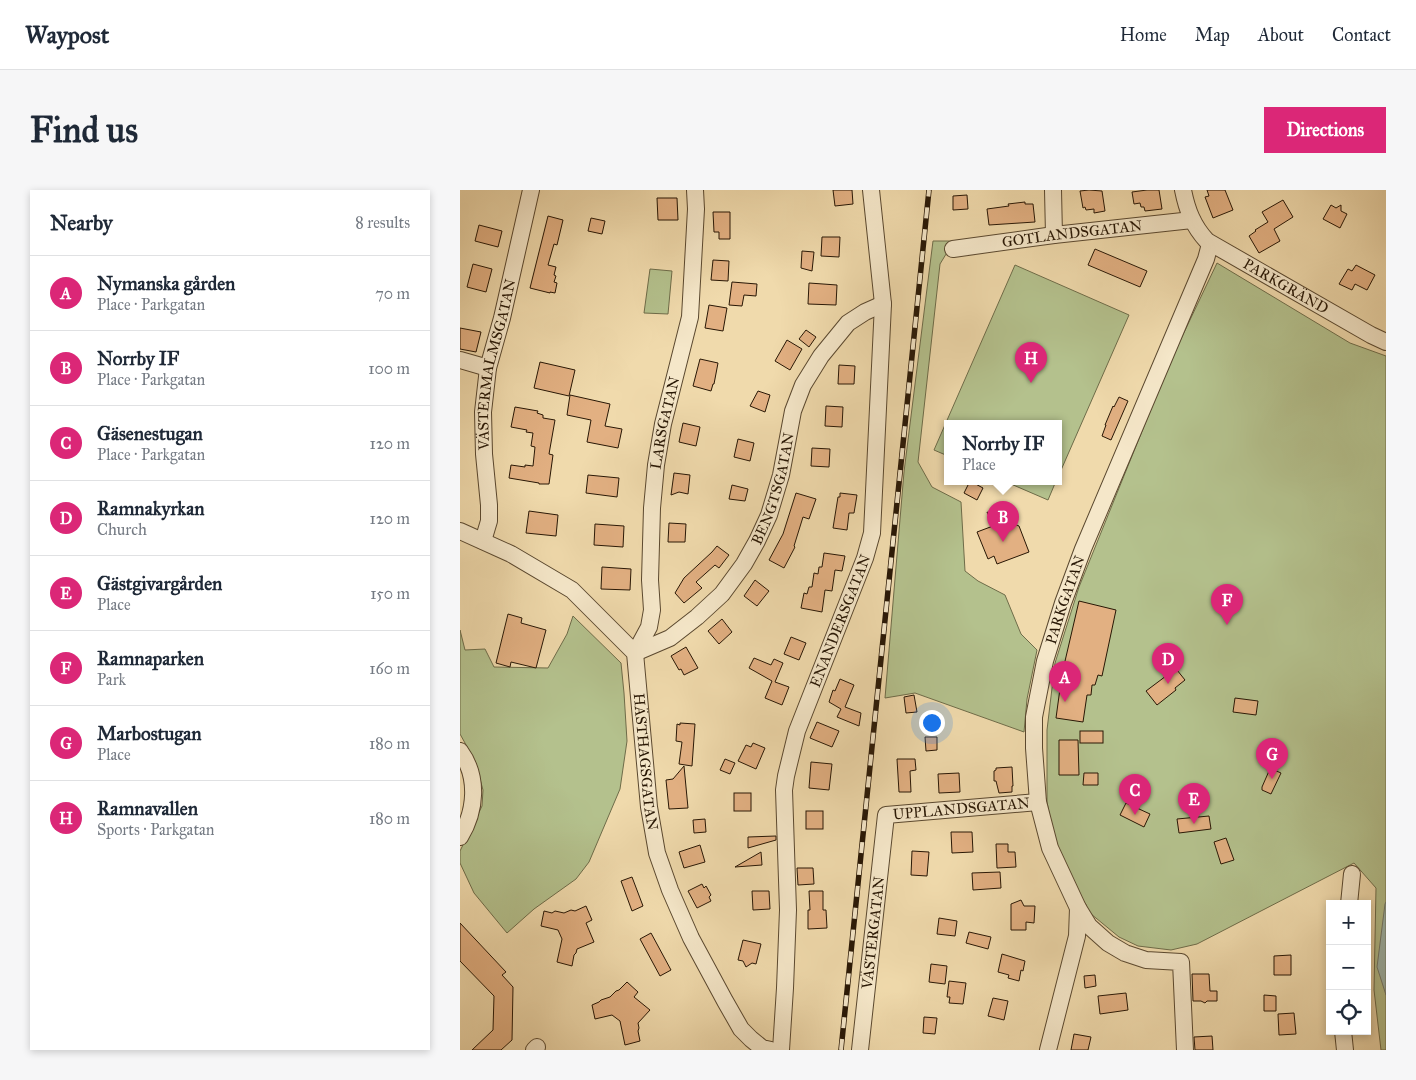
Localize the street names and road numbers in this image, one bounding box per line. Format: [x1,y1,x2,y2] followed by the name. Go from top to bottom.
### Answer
[1001,216,1143,251] street label: GOTLANDSGATAN
[1240,255,1332,318] street label: PARKGRÄND
[474,277,520,451] street label: VÄSTERMALMSGATAN
[646,374,684,471] street label: LARSGATAN
[748,431,798,548] street label: BENGTSGATAN
[806,552,875,690] street label: ENANDERSGATAN
[1042,553,1089,646] street label: PARKGATAN
[630,692,662,832] street label: HÄSTHAGSGATAN
[892,794,1031,823] street label: UPPLANDSGATAN
[858,875,888,991] street label: VÄSTERGATAN

